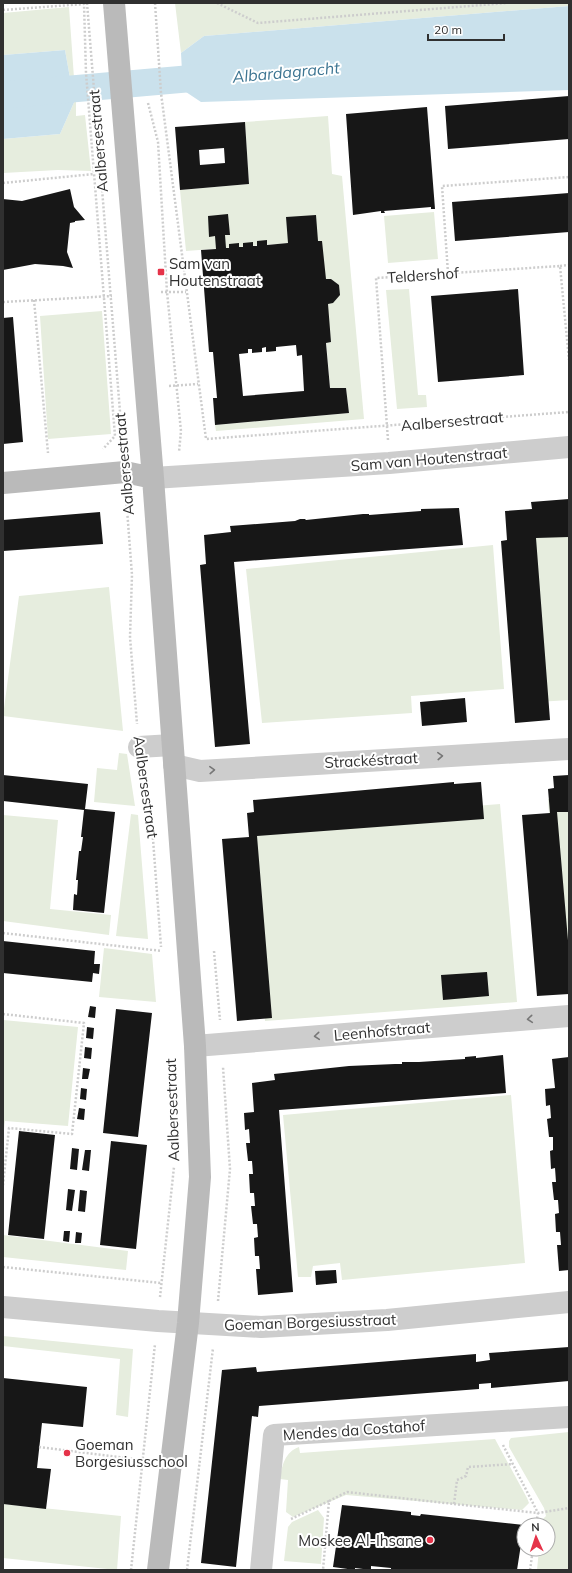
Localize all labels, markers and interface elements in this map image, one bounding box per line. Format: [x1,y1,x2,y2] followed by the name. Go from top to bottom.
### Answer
[428,16,504,42] scale bar
[434,22,462,37] text: 20 m
[231,57,341,87] water label: Albardagracht
[84,89,112,193] street label: Aalbersestraat
[169,254,261,290] place label: Sam van Houtenstraat
[386,263,460,287] street label: Teldershof
[156,267,166,277] marker: Sam van Houtenstraat
[400,407,504,435] street label: Aalbersestraat
[110,412,138,516] street label: Aalbersestraat
[350,443,508,475] street label: Sam van Houtenstraat
[129,735,163,839] street label: Aalbersestraat
[324,748,418,772] street label: Strackéstraat
[437,752,443,761] one-way arrow
[209,766,215,774] one-way arrow
[527,1014,533,1023] one-way arrow
[333,1017,431,1045] street label: Leenhofstraat
[314,1031,320,1040] one-way arrow
[161,1058,183,1162] street label: Aalbersestraat
[224,1310,396,1334] street label: Goeman Borgesiusstraat
[282,1415,427,1444] street label: Mendes da Costahof
[75,1435,188,1471] place label: Goeman Borgesiusschool
[62,1448,72,1458] marker: Goeman Borgesiusschool
[516,1517,556,1557] north arrow
[531,1520,540,1534] text: N
[298,1531,422,1550] place label: Moskee Al-Ihsane
[425,1535,435,1545] marker: Moskee Al-Ihsane

